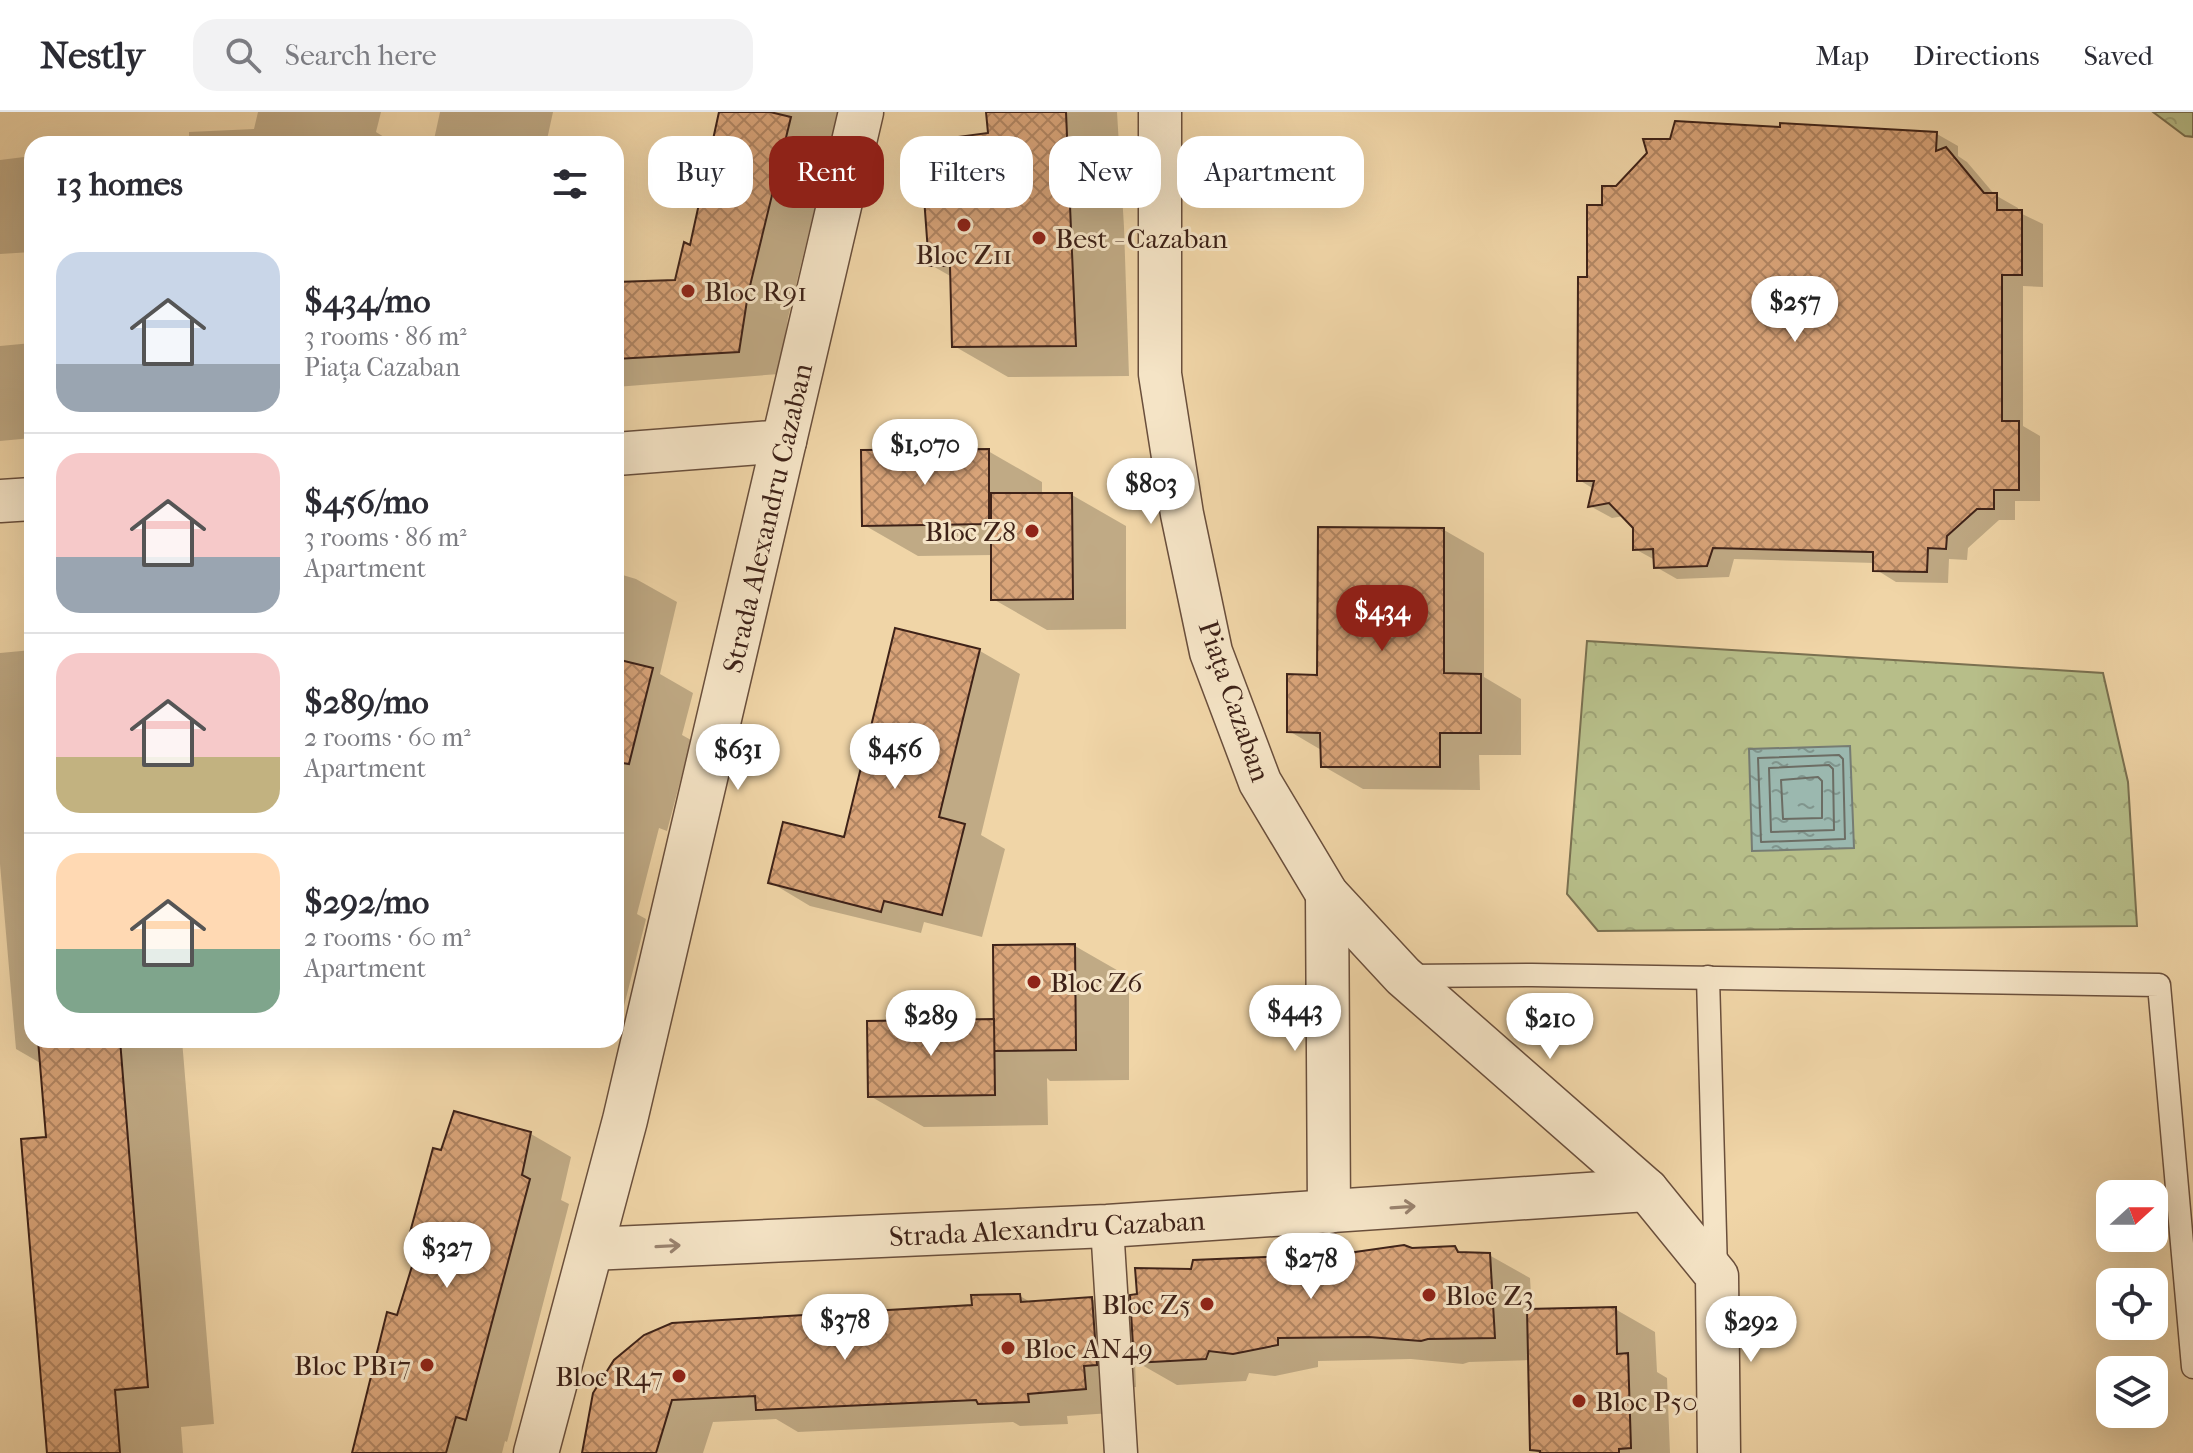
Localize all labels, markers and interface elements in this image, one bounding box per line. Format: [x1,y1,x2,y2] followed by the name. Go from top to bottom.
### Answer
[193,19,753,91] search box
[40,33,145,78] text: Nestly
[221,33,265,77] icon: search
[285,38,437,73] text: Search here
[1816,39,1869,72] text: Map
[1913,39,2040,72] text: Directions
[2084,39,2153,72] text: Saved
[648,136,753,208] chip: Buy
[769,136,884,208] chip: Rent
[900,136,1033,208] chip: Filters
[1049,136,1161,208] chip: New
[1177,136,1364,208] chip: Apartment
[548,162,592,206] icon: filters
[56,164,183,204] text: 13 homes
[955,216,973,234] marker: Bloc Z11
[1055,222,1228,255] place label: Best - Cazaban
[1030,229,1048,247] marker: Best - Cazaban
[915,238,1013,271] place label: Bloc Z11
[704,275,807,308] place label: Bloc R91
[1748,276,1842,344] pin: $257
[304,281,430,321] text: $434/mo
[679,282,697,300] marker: Bloc R91
[120,284,216,380] icon: home
[1769,286,1821,317] text: $257
[304,321,467,352] text: 3 rooms · 86 m²
[304,352,460,383] text: Piața Cazaban
[716,360,819,676] street label: Strada Alexandru Cazaban
[860,419,990,487] pin: $1,070
[890,429,960,460] text: $1,070
[1104,458,1198,526] pin: $803
[1125,468,1177,499] text: $803
[304,482,429,522] text: $456/mo
[120,485,216,581] icon: home
[925,515,1016,548] place label: Bloc Z8
[304,522,467,553] text: 3 rooms · 86 m²
[1023,522,1041,540] marker: Bloc Z8
[304,553,426,584] text: Apartment
[1335,585,1429,653] pin: $434
[1354,595,1410,626] text: $434
[1192,616,1277,786] street label: Piața Cazaban
[304,682,429,722] text: $289/mo
[120,685,216,781] icon: home
[304,722,471,753] text: 2 rooms · 60 m²
[848,723,942,791] pin: $456
[691,724,785,792] pin: $631
[868,733,922,764] text: $456
[714,734,762,765] text: $631
[304,753,426,784] text: Apartment
[304,882,429,922] text: $292/mo
[120,885,216,981] icon: home
[304,922,471,953] text: 2 rooms · 60 m²
[304,953,426,984] text: Apartment
[1050,966,1143,999] place label: Bloc Z6
[1025,973,1043,991] marker: Bloc Z6
[1248,985,1342,1053] pin: $443
[884,990,978,1058] pin: $289
[1503,993,1597,1061] pin: $210
[1267,995,1323,1026] text: $443
[904,1000,958,1031] text: $289
[1524,1003,1576,1034] text: $210
[2096,1180,2168,1252] north arrow
[2096,1180,2168,1428] map controls
[1389,1199,1416,1214] one-way arrow
[888,1204,1206,1253] street label: Strada Alexandru Cazaban
[400,1222,494,1290] pin: $327
[422,1232,472,1263] text: $327
[1264,1233,1358,1301] pin: $278
[654,1238,681,1253] one-way arrow
[1284,1243,1338,1274] text: $278
[2096,1268,2168,1340] button: locate
[1445,1279,1534,1312] place label: Bloc Z3
[1420,1286,1438,1304] marker: Bloc Z3
[1102,1288,1191,1321] place label: Bloc Z5
[798,1294,892,1362] pin: $378
[1198,1295,1216,1313] marker: Bloc Z5
[1704,1296,1798,1364] pin: $292
[820,1304,870,1335] text: $378
[1724,1306,1778,1337] text: $292
[1024,1332,1153,1365] place label: Bloc AN49
[999,1339,1017,1357] marker: Bloc AN49
[294,1349,411,1382] place label: Bloc PB17
[418,1356,436,1374] marker: Bloc PB17
[2096,1356,2168,1428] button: layers
[555,1360,663,1393] place label: Bloc R47
[670,1367,688,1385] marker: Bloc R47
[1595,1385,1698,1418] place label: Bloc P50
[1570,1392,1588,1410] marker: Bloc P50

